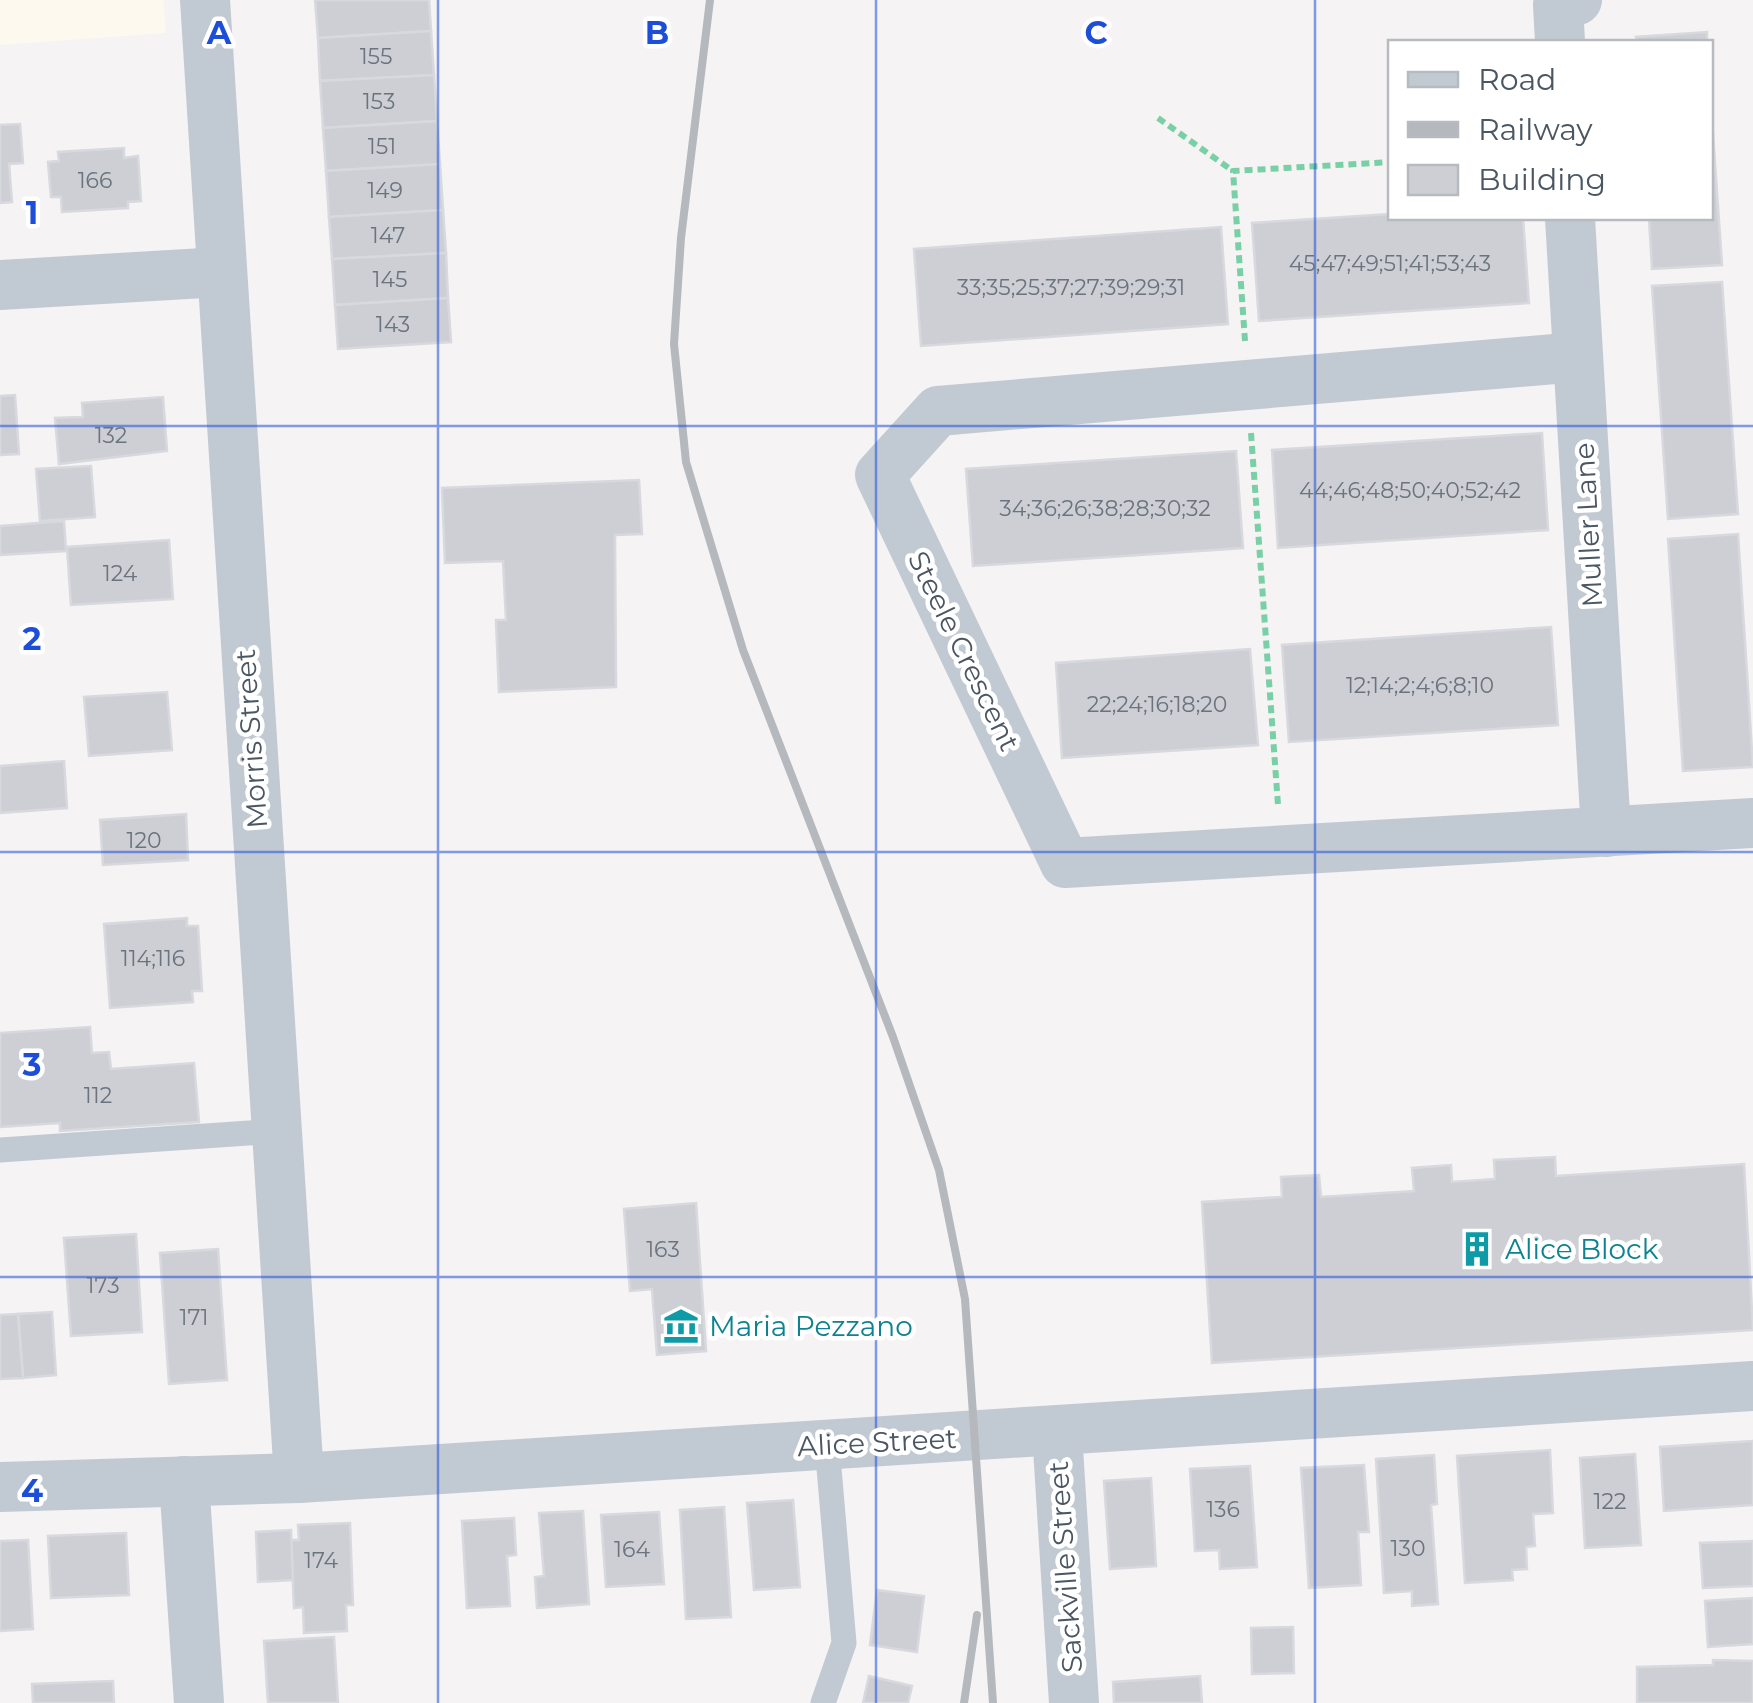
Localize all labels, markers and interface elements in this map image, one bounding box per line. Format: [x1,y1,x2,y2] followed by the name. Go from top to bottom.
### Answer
[206,13,232,52] text: A
[645,13,669,52] text: B
[1084,13,1108,52] text: C
[1388,40,1713,220] legend
[360,43,392,70] house number: 155
[1478,61,1556,98] text: Road
[363,88,395,115] house number: 153
[1478,111,1593,148] text: Railway
[368,133,396,160] house number: 151
[1478,161,1606,198] text: Building
[78,167,112,194] house number: 166
[367,177,403,204] house number: 149
[26,193,38,232] text: 1
[371,222,405,249] house number: 147
[1289,250,1491,277] house number: 45;47;49;51;41;53;43
[373,266,407,293] house number: 145
[957,274,1185,301] house number: 33;35;25;37;27;39;29;31
[376,311,410,338] house number: 143
[95,422,127,449] house number: 132
[1567,442,1609,608] street label: Muller Lane
[1299,477,1521,504] house number: 44;46;48;50;40;52;42
[999,495,1211,522] house number: 34;36;26;38;28;30;32
[901,546,1027,756] street label: Steele Crescent
[103,560,138,587] house number: 124
[23,619,41,658] text: 2
[228,648,274,830] street label: Morris Street
[1346,672,1494,699] house number: 12;14;2;4;6;8;10
[1087,691,1227,718] house number: 22;24;16;18;20
[127,827,161,854] house number: 120
[121,945,185,972] house number: 114;116
[22,1045,41,1084] text: 3
[84,1082,112,1109] house number: 112
[1458,1230,1496,1268] building icon: Alice Block
[1505,1232,1659,1266] place label: Alice Block
[646,1236,680,1263] house number: 163
[86,1272,120,1299] house number: 173
[179,1304,209,1331] house number: 171
[662,1307,700,1345] museum icon: Maria Pezzano
[709,1309,913,1343] place label: Maria Pezzano
[796,1421,958,1463] street label: Alice Street
[1041,1460,1089,1674] street label: Sackville Street
[21,1471,43,1510] text: 4
[1594,1488,1626,1515] house number: 122
[1206,1496,1240,1523] house number: 136
[1391,1535,1425,1562] house number: 130
[614,1536,650,1563] house number: 164
[304,1547,338,1574] house number: 174

